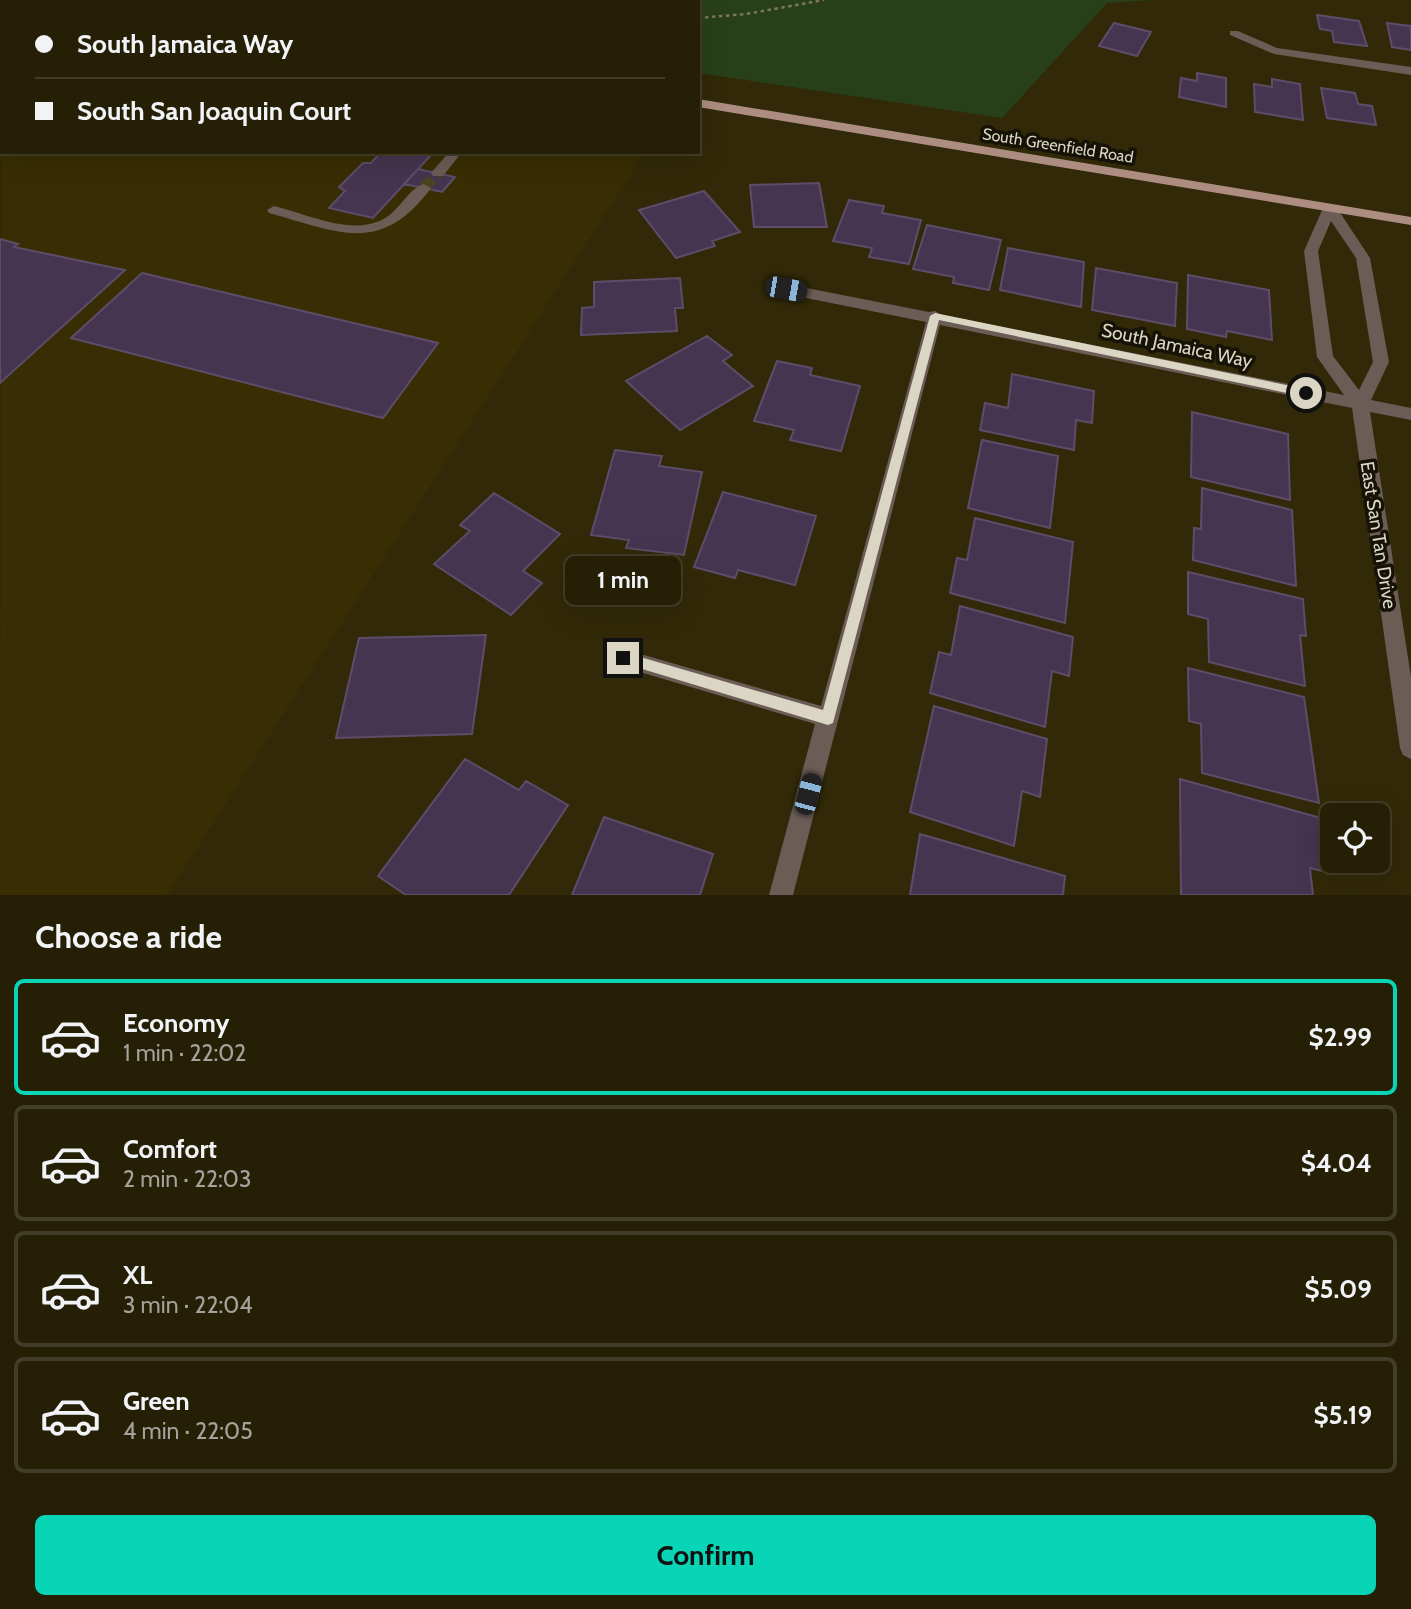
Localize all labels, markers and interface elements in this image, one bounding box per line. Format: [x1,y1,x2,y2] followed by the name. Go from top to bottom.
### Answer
[77,28,293,60] text: South Jamaica Way
[77,95,351,127] text: South San Joaquin Court
[981,124,1135,167] street label: South Greenfield Road
[764,275,809,303] car
[1099,318,1255,373] street label: South Jamaica Way
[1290,377,1322,409] route start
[1356,460,1402,611] street label: East San Tan Drive
[565,556,681,606] callout: 1 min
[597,566,649,594] text: 1 min
[607,642,639,674] route end
[793,771,824,817] car
[1320,803,1390,873] map controls
[1320,803,1390,873] button: locate
[35,917,222,956] text: Choose a ride
[39,1006,102,1069] icon: car
[123,1007,229,1039] text: Economy
[1309,1021,1372,1053] text: $2.99
[123,1039,246,1067] text: 1 min · 22:02
[39,1132,102,1195] icon: car
[123,1133,217,1165] text: Comfort
[1301,1147,1372,1179] text: $4.04
[123,1165,251,1193] text: 2 min · 22:03
[39,1258,102,1321] icon: car
[123,1259,152,1291] text: XL
[1304,1273,1372,1305] text: $5.09
[123,1291,253,1319] text: 3 min · 22:04
[39,1384,102,1447] icon: car
[123,1385,190,1417] text: Green
[1313,1399,1372,1431] text: $5.19
[123,1417,253,1445] text: 4 min · 22:05
[35,1515,1376,1595] button: Confirm

